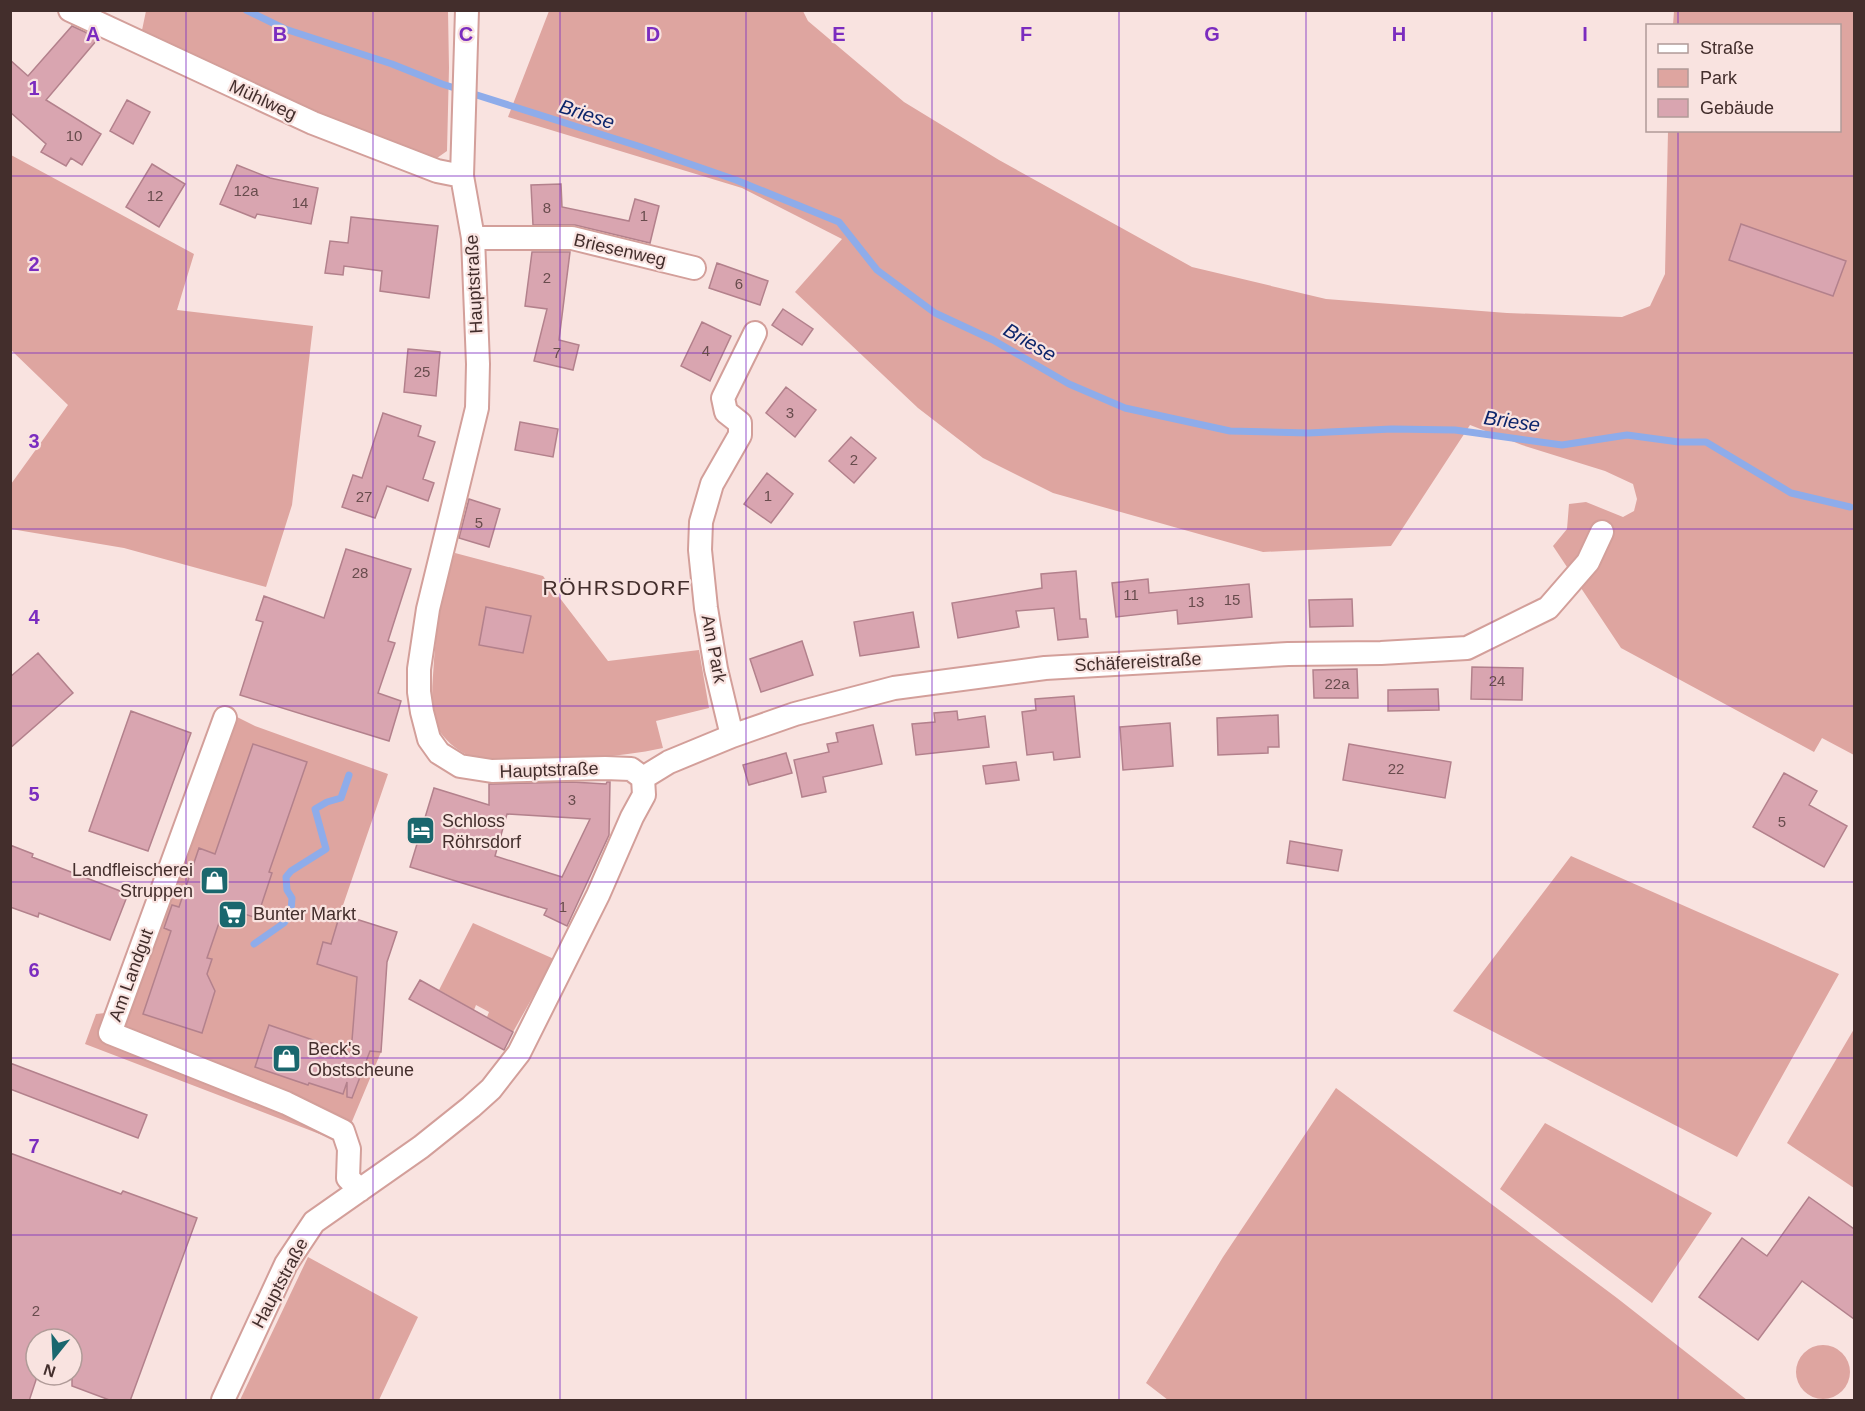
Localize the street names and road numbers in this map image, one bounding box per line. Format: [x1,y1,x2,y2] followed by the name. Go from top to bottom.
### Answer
[226,76,300,124] street label: Mühlweg
[572,230,668,270] street label: Briesenweg
[461,234,487,334] street label: Hauptstraße
[698,613,731,686] street label: Am Park
[1074,649,1202,675] street label: Schäfereistraße
[499,758,599,782] street label: Hauptstraße
[105,926,157,1024] street label: Am Landgut
[248,1235,312,1331] street label: Hauptstraße

